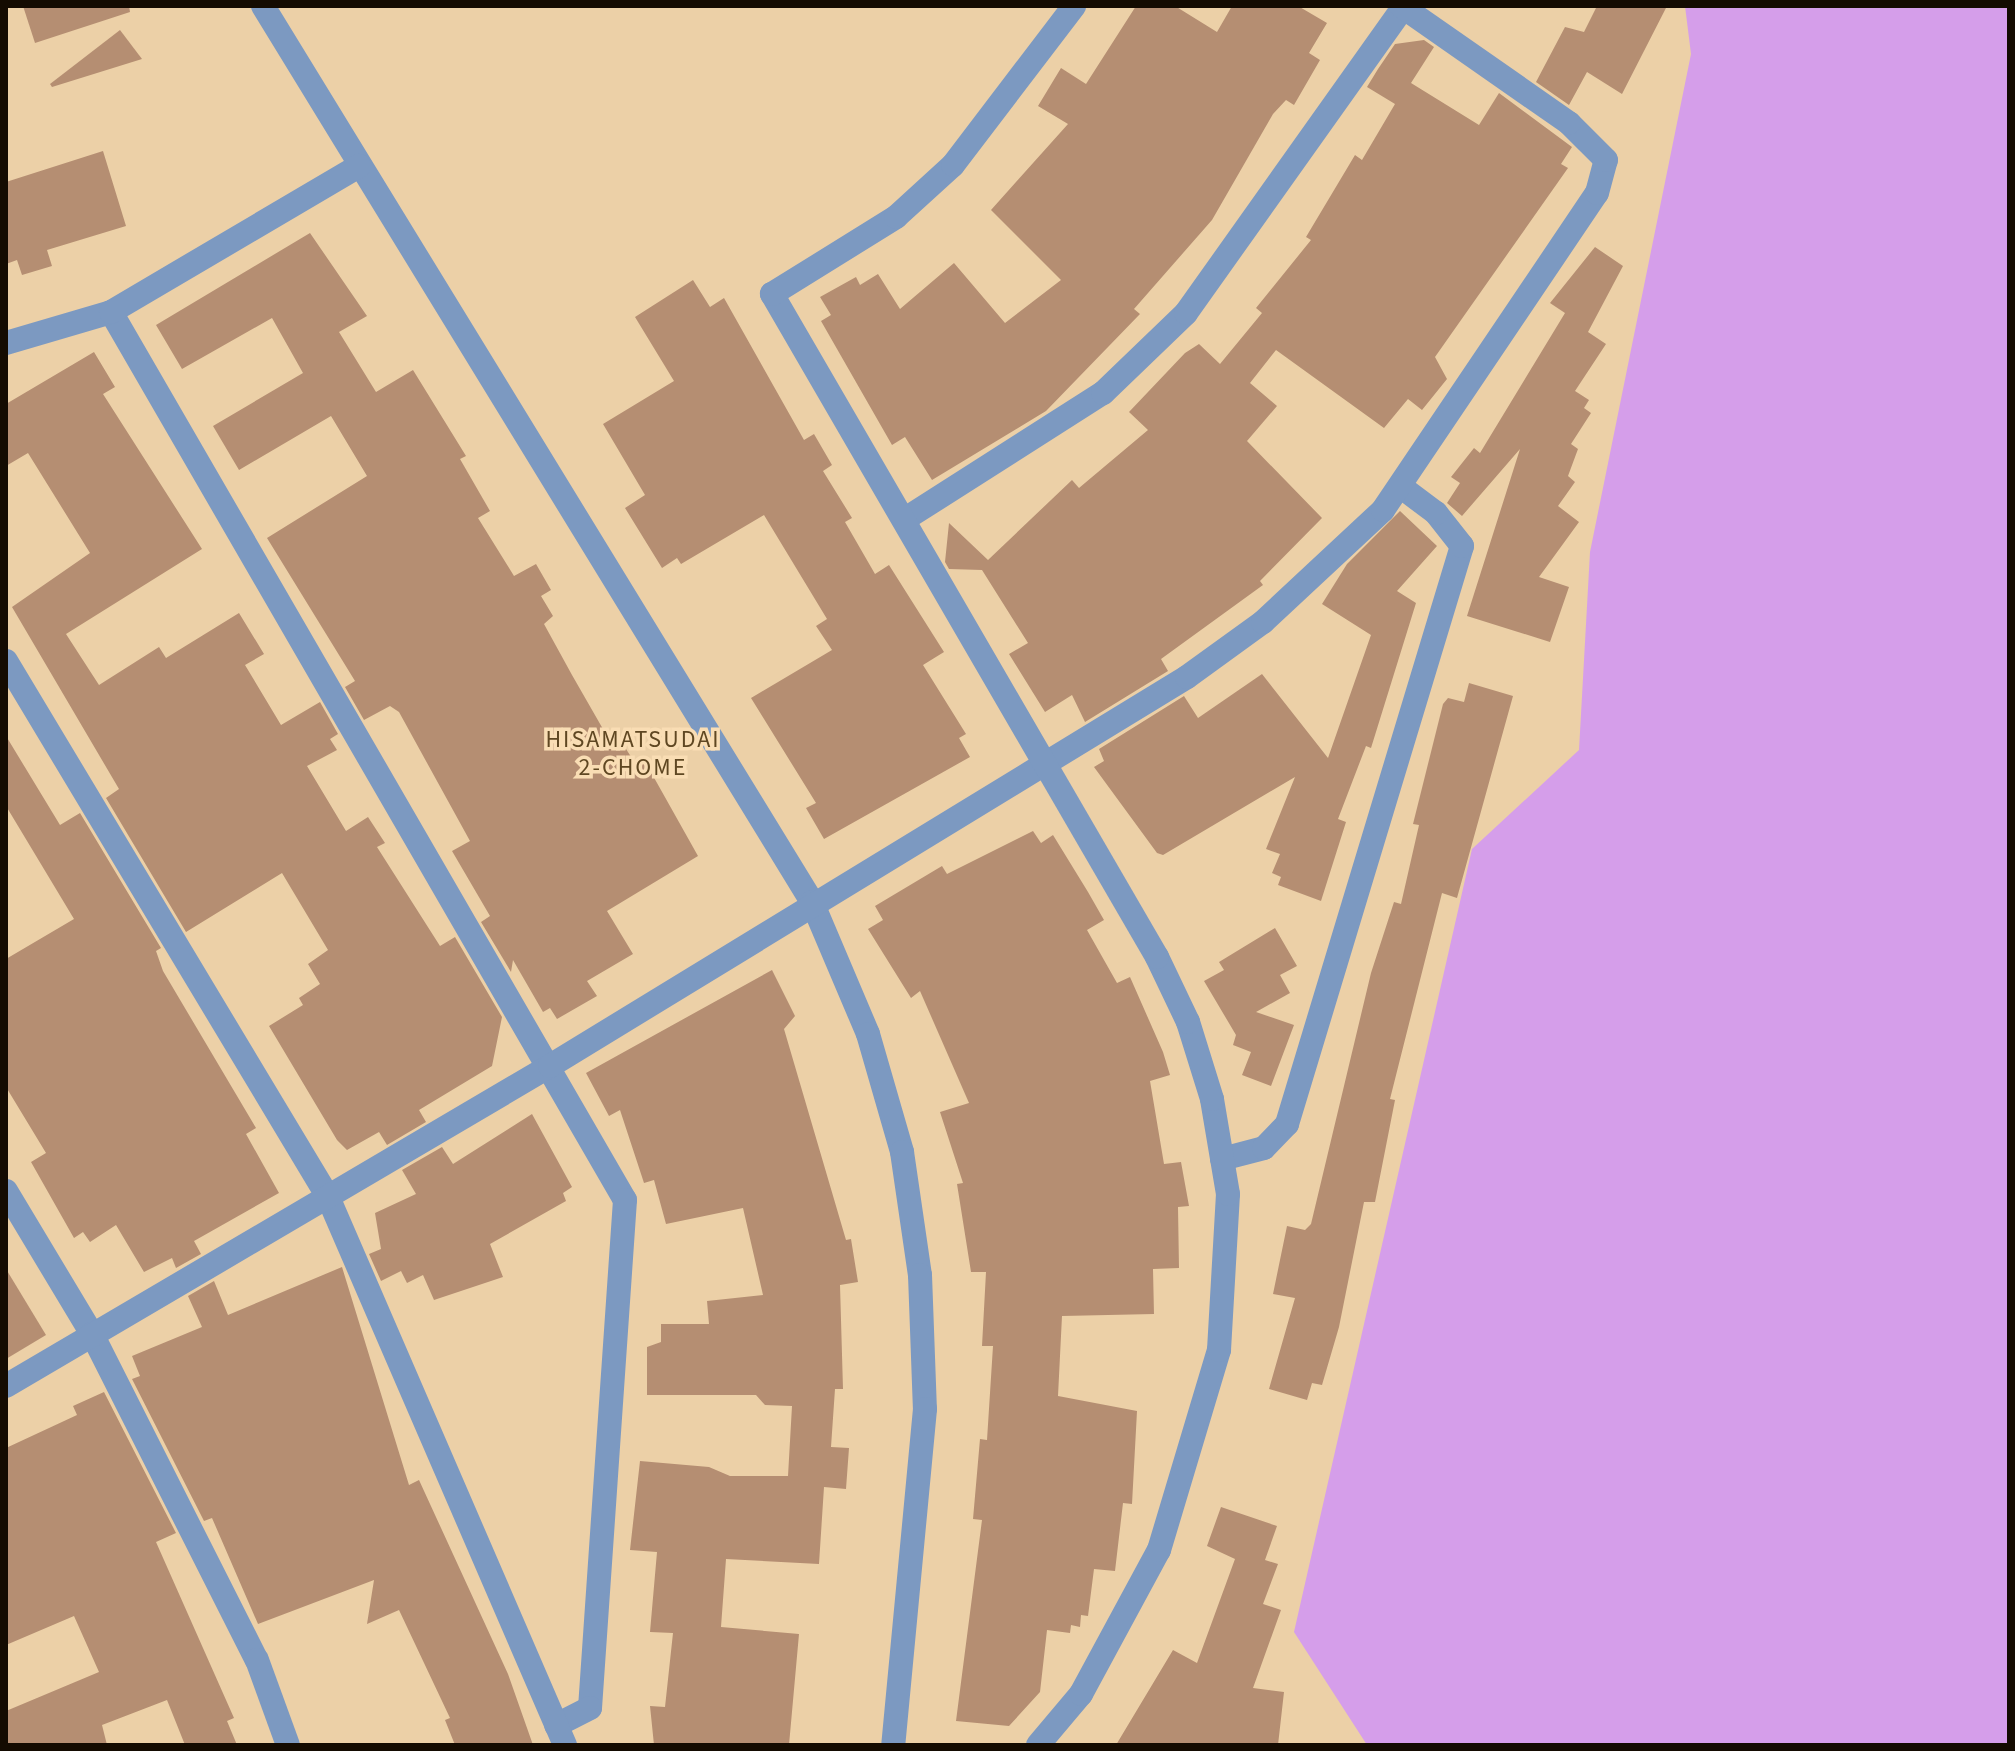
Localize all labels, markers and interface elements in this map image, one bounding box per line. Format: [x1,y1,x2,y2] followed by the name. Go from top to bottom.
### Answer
[545,726,721,782] district label: HISAMATSUDAI 2-CHOME

